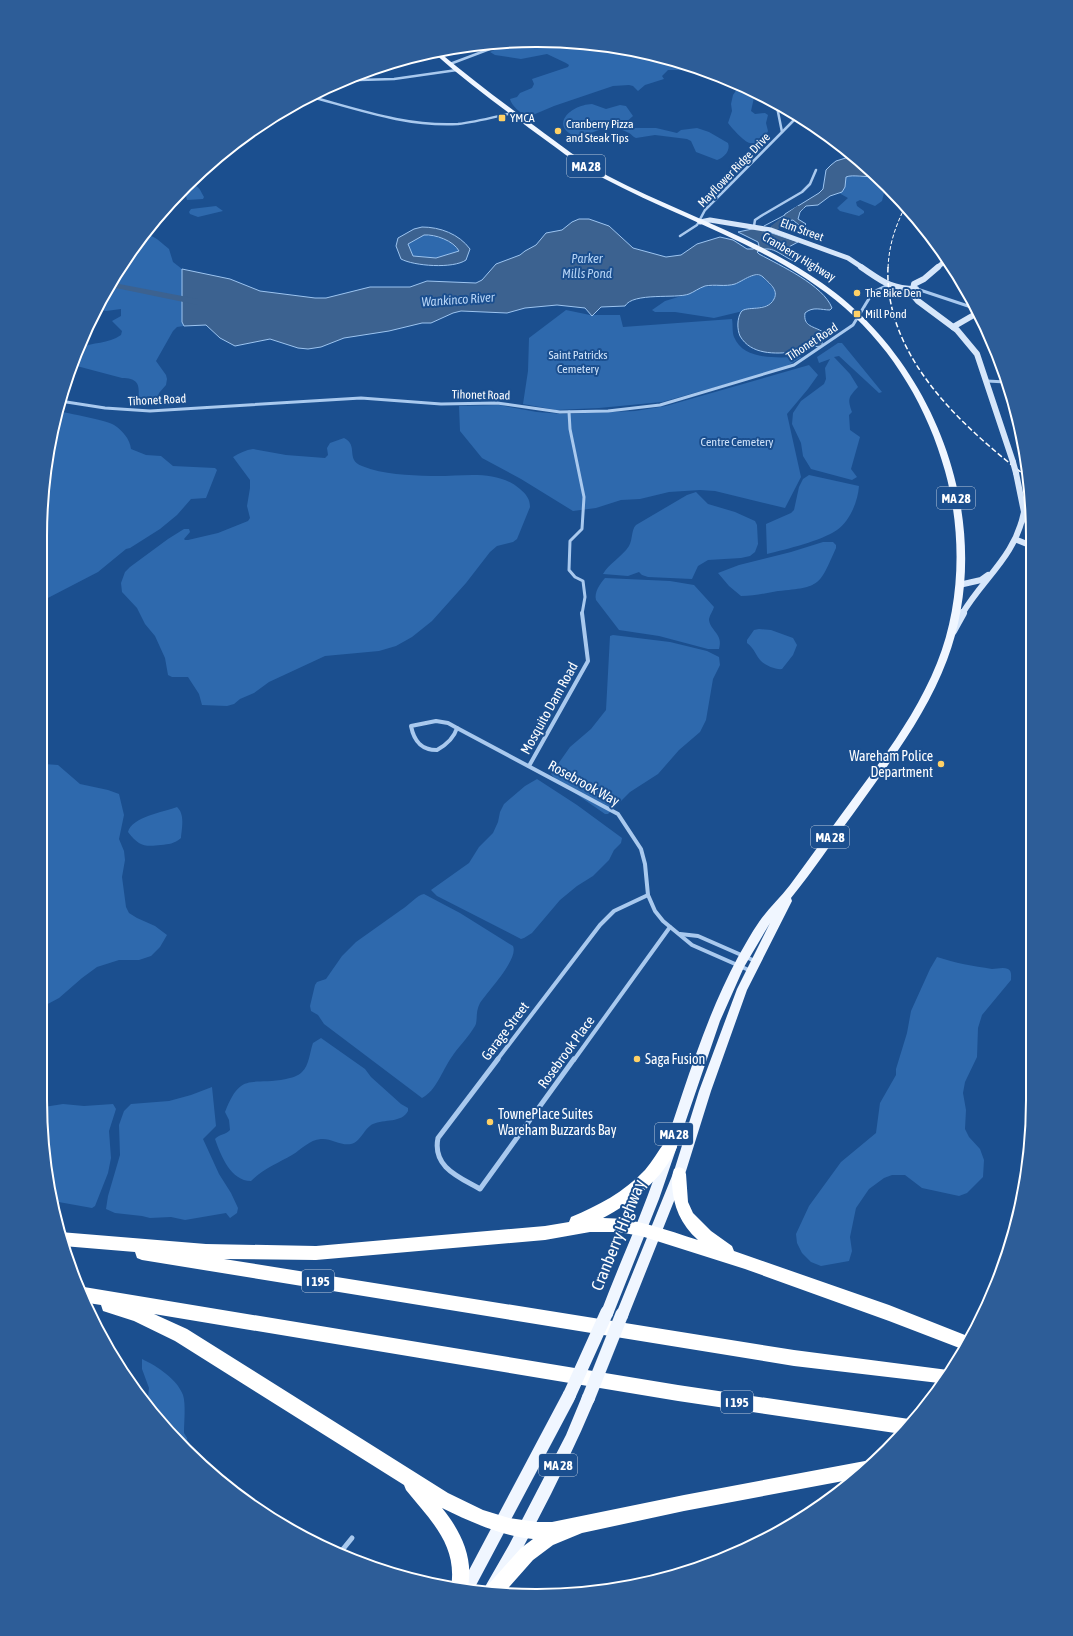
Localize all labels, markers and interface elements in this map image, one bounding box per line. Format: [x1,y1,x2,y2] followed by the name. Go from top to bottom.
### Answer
[510,111,535,125] place label: YMCA
[497,113,507,123] marker: YMCA
[566,117,634,145] place label: Cranberry Pizza and Steak Tips
[553,126,563,136] marker: Cranberry Pizza and Steak Tips
[695,130,773,210] street label: Mayflower Ridge Drive
[567,155,605,177] road number: MA 28
[779,216,826,244] street label: Elm Street
[760,230,838,284] street label: Cranberry Highway
[562,251,612,281] water label: Parker Mills Pond
[865,286,922,300] place label: The Bike Den
[852,288,862,298] marker: The Bike Den
[421,289,496,310] water label: Wankinco River
[865,307,907,321] place label: Mill Pond
[852,309,862,319] marker: Mill Pond
[784,320,840,364] street label: Tihonet Road
[548,348,608,376] park label: Saint Patricks Cemetery
[452,387,510,403] street label: Tihonet Road
[127,391,187,409] street label: Tihonet Road
[701,435,774,449] park label: Centre Cemetery
[937,487,975,509] road number: MA 28
[517,659,581,757] street label: Mosquito Dam Road
[849,748,933,780] place label: Wareham Police Department
[546,757,623,809] street label: Rosebrook Way
[936,759,946,769] marker: Wareham Police Department
[811,826,849,848] road number: MA 28
[478,999,532,1063] street label: Garage Street
[534,1013,598,1091] street label: Rosebrook Place
[645,1051,705,1067] place label: Saga Fusion
[632,1054,642,1064] marker: Saga Fusion
[498,1106,617,1138] place label: TownePlace Suites Wareham Buzzards Bay
[485,1117,495,1127] marker: TownePlace Suites Wareham Buzzards Bay
[655,1123,693,1145] road number: MA 28
[587,1177,649,1293] street label: Cranberry Highway
[302,1270,334,1292] road number: I 195
[721,1391,753,1413] road number: I 195
[539,1454,577,1476] road number: MA 28

